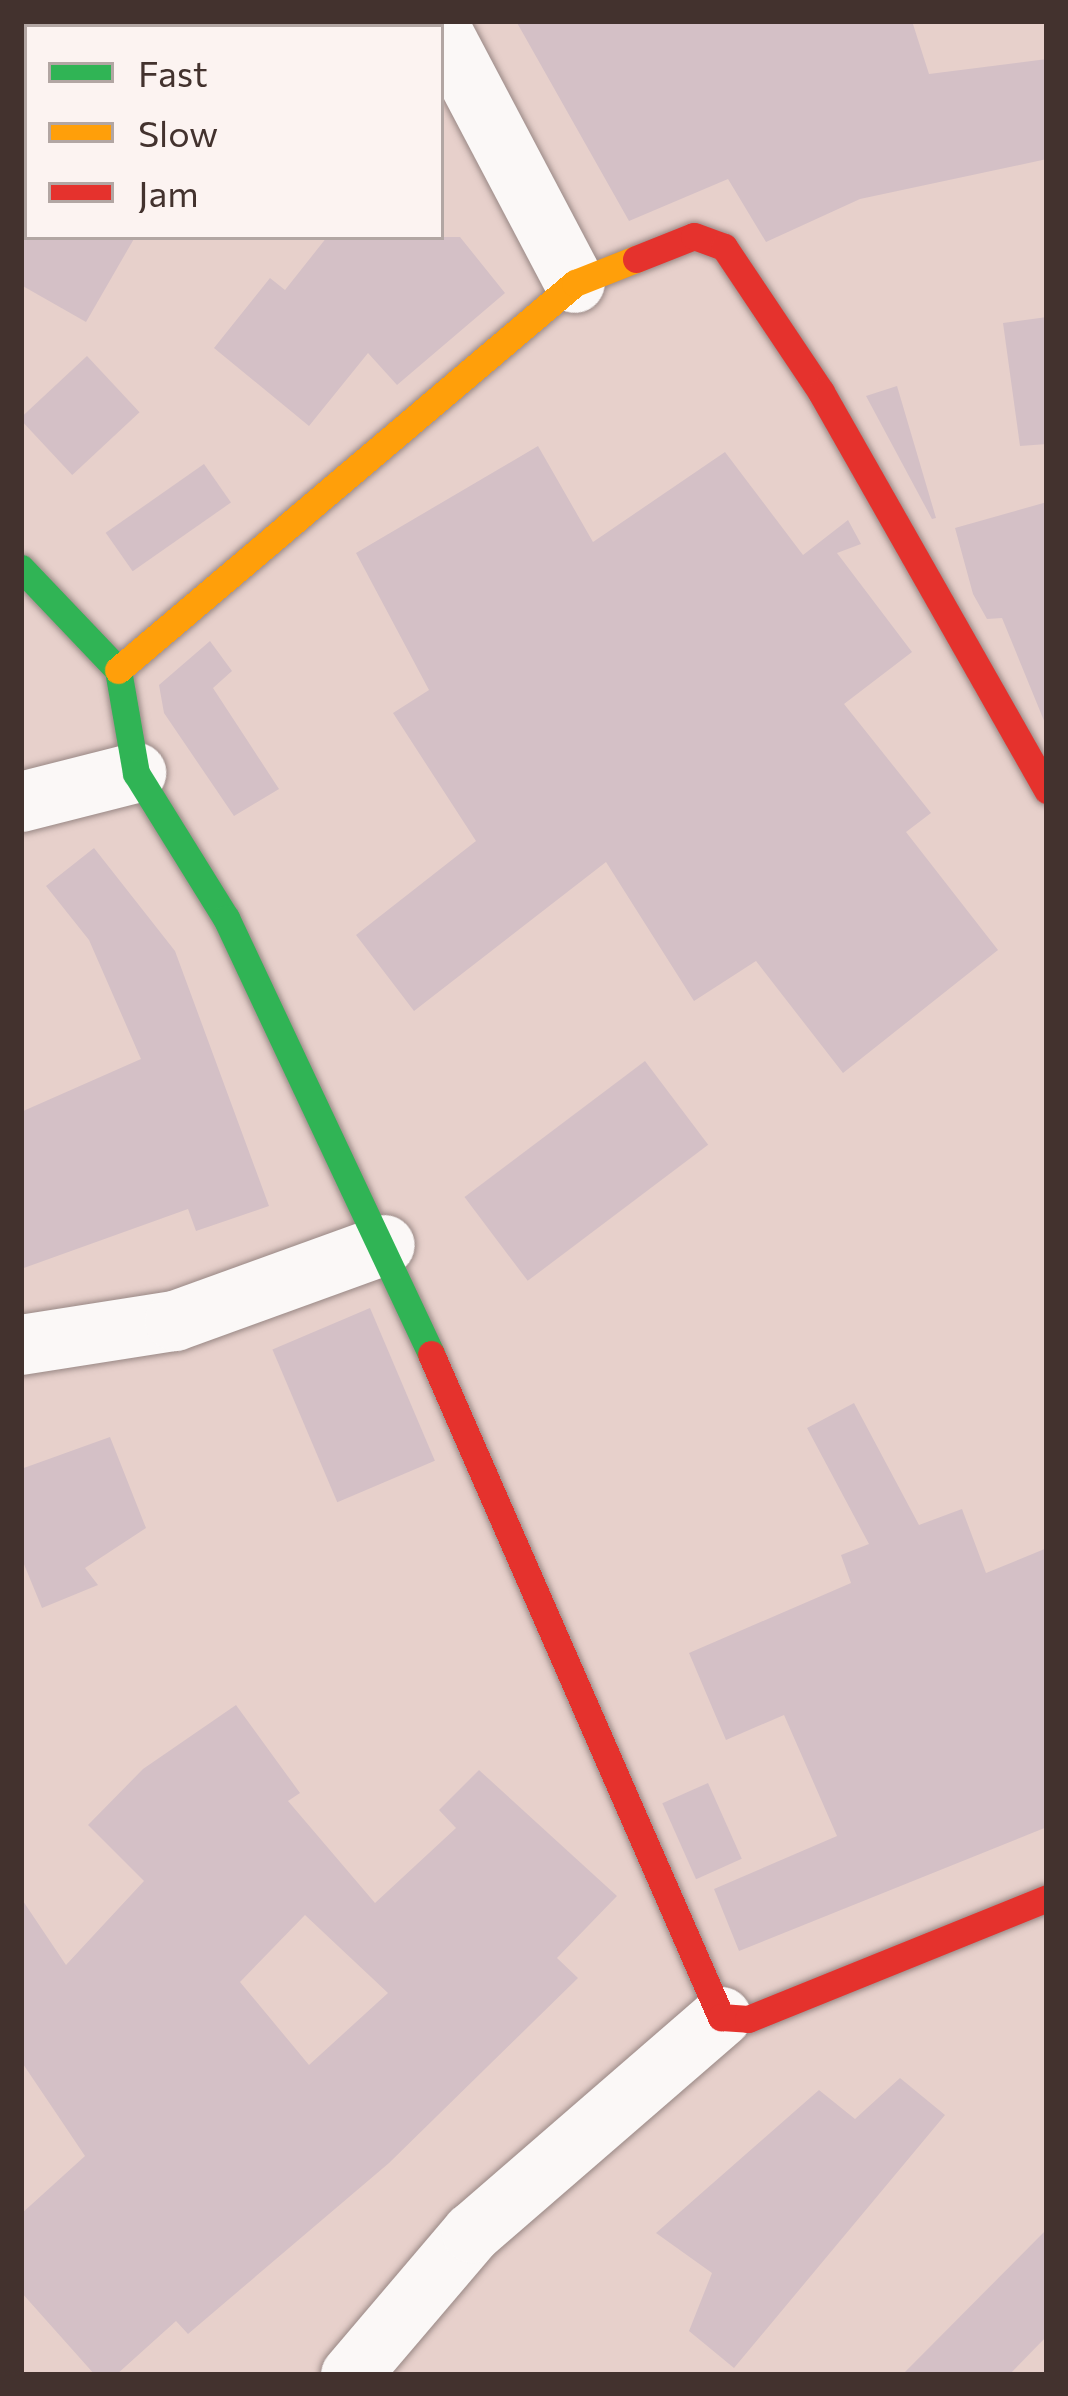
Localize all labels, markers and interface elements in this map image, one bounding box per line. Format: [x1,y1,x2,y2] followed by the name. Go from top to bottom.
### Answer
[24,24,444,240] legend
[138,50,208,94] text: Fast
[138,110,218,154] text: Slow
[138,170,199,214] text: Jam

